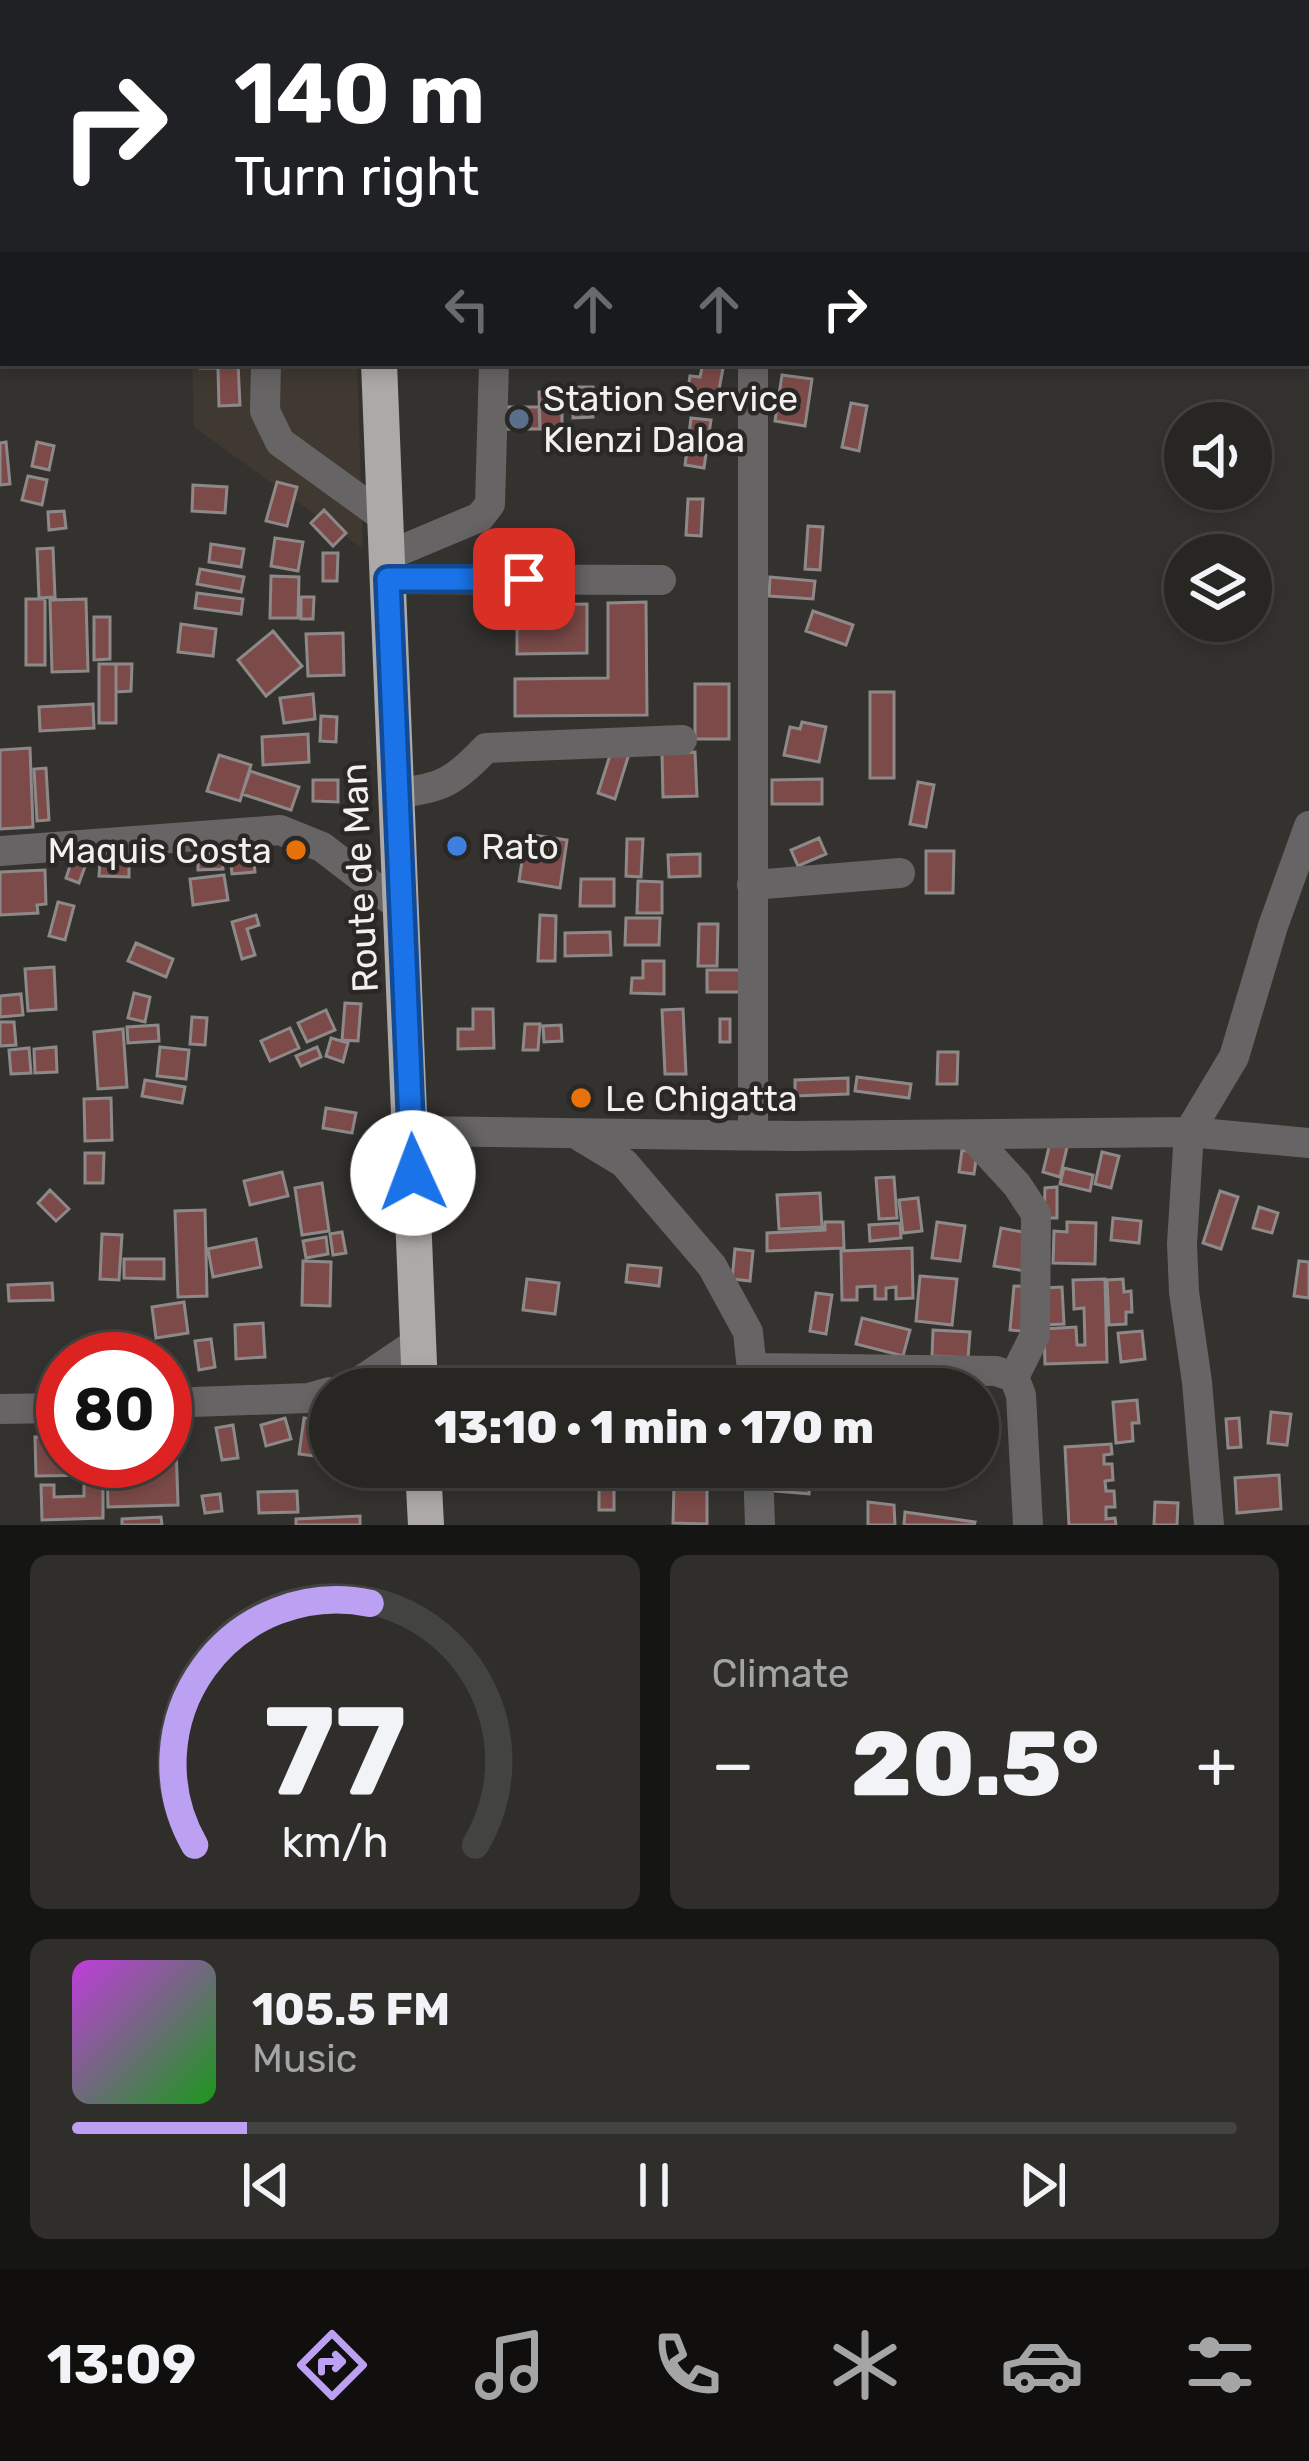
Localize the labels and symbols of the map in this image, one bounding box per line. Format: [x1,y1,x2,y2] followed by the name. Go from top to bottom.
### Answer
[543,377,798,461] place label: Station Service Klenzi Daloa
[506,406,532,432] marker: Station Service Klenzi Daloa
[473,528,575,630] pin
[332,762,387,994] street label: Route de Man
[481,825,559,868] place label: Rato
[48,829,272,872] place label: Maquis Costa
[444,833,470,859] marker: Rato
[283,837,309,863] marker: Maquis Costa
[605,1077,798,1120] place label: Le Chigatta
[568,1085,594,1111] marker: Le Chigatta
[350,1110,476,1236] position arrow
[36,1332,192,1488] speed limit sign: 80

